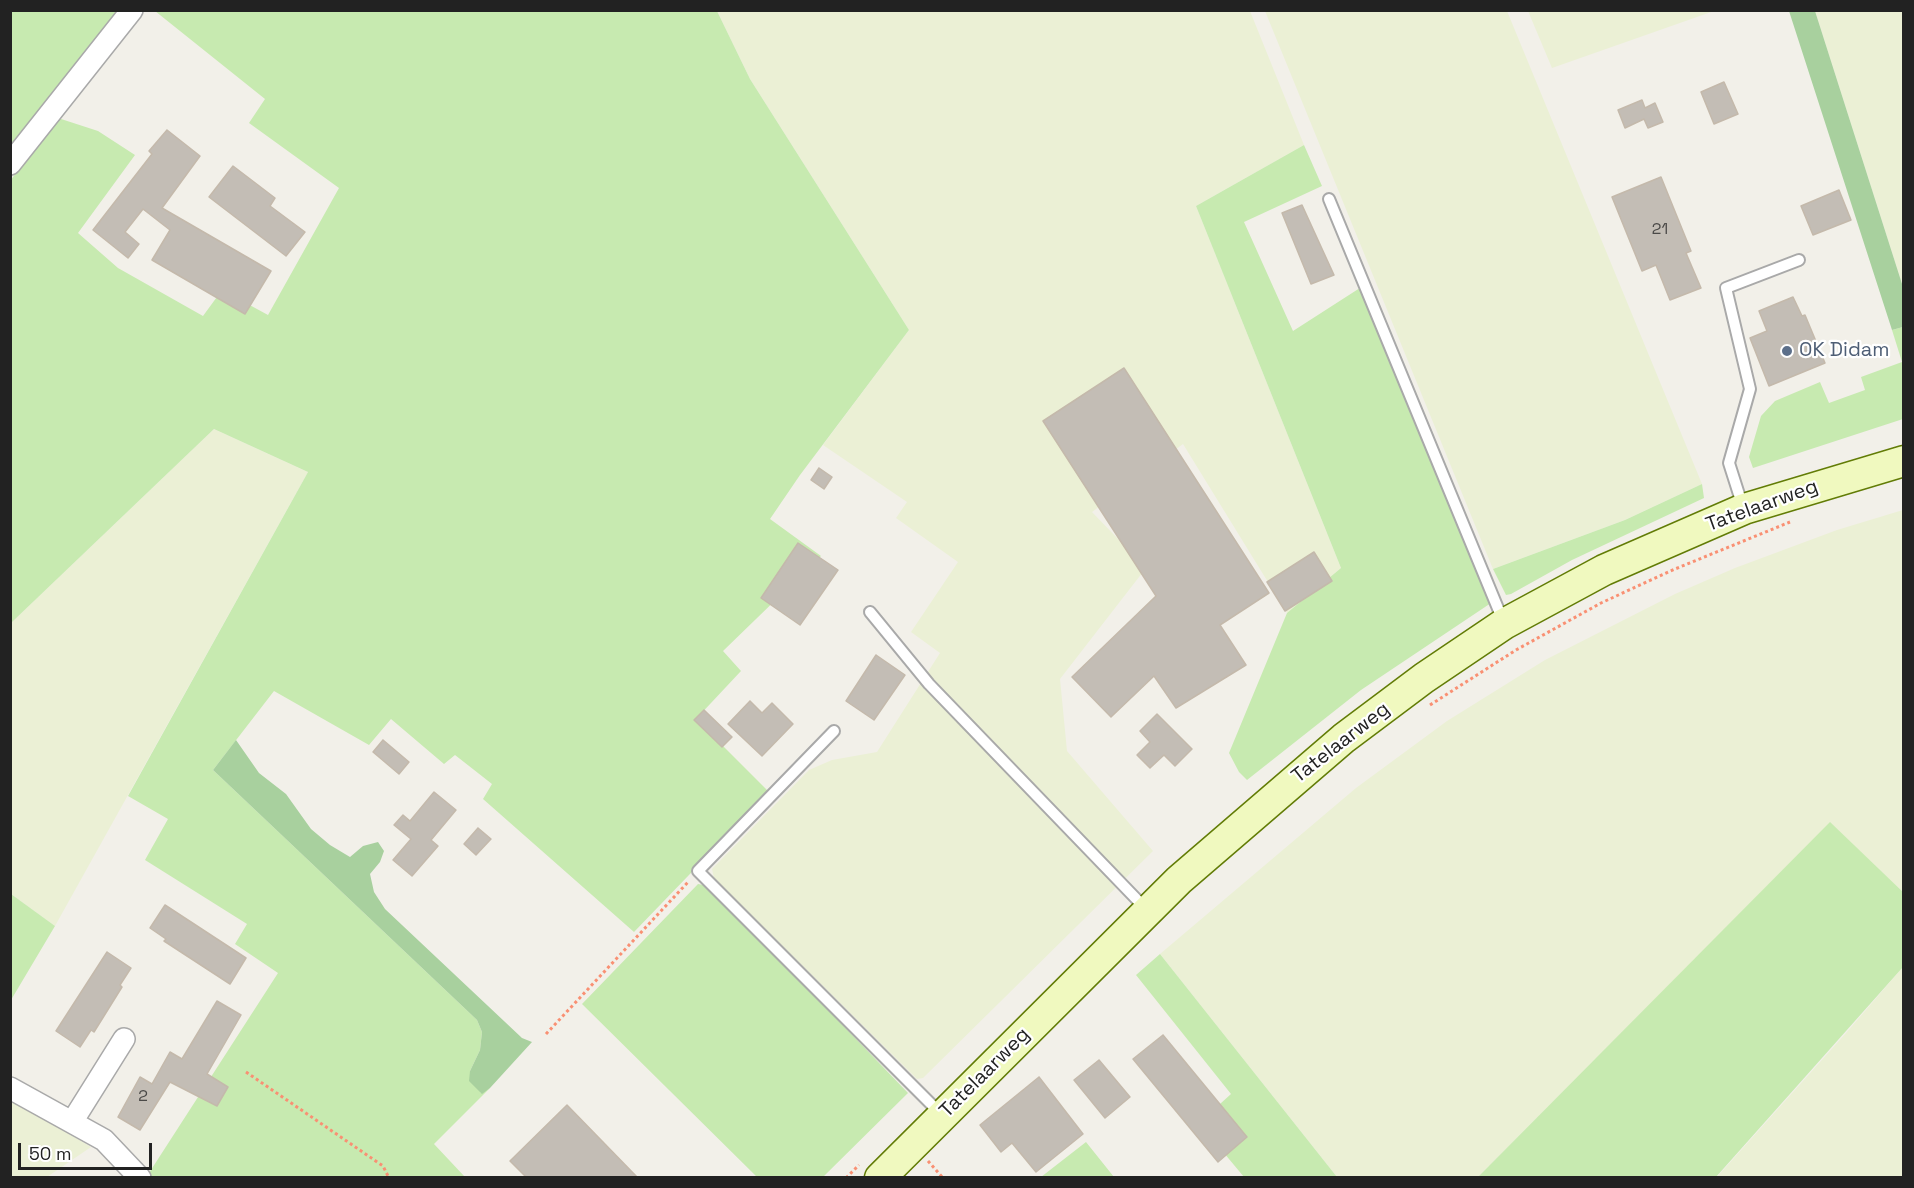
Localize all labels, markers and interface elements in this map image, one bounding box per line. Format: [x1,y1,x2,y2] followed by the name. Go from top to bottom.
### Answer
[1652,220,1668,240] house number: 21
[1799,339,1889,363] place label: OK Didam
[1780,344,1794,358] marker: OK Didam
[1703,475,1821,537] street label: Tatelaarweg
[1287,697,1395,789] street label: Tatelaarweg
[935,1023,1035,1123] street label: Tatelaarweg
[138,1087,148,1107] house number: 2
[21,1131,154,1169] scale bar
[29,1142,71,1165] text: 50 m

